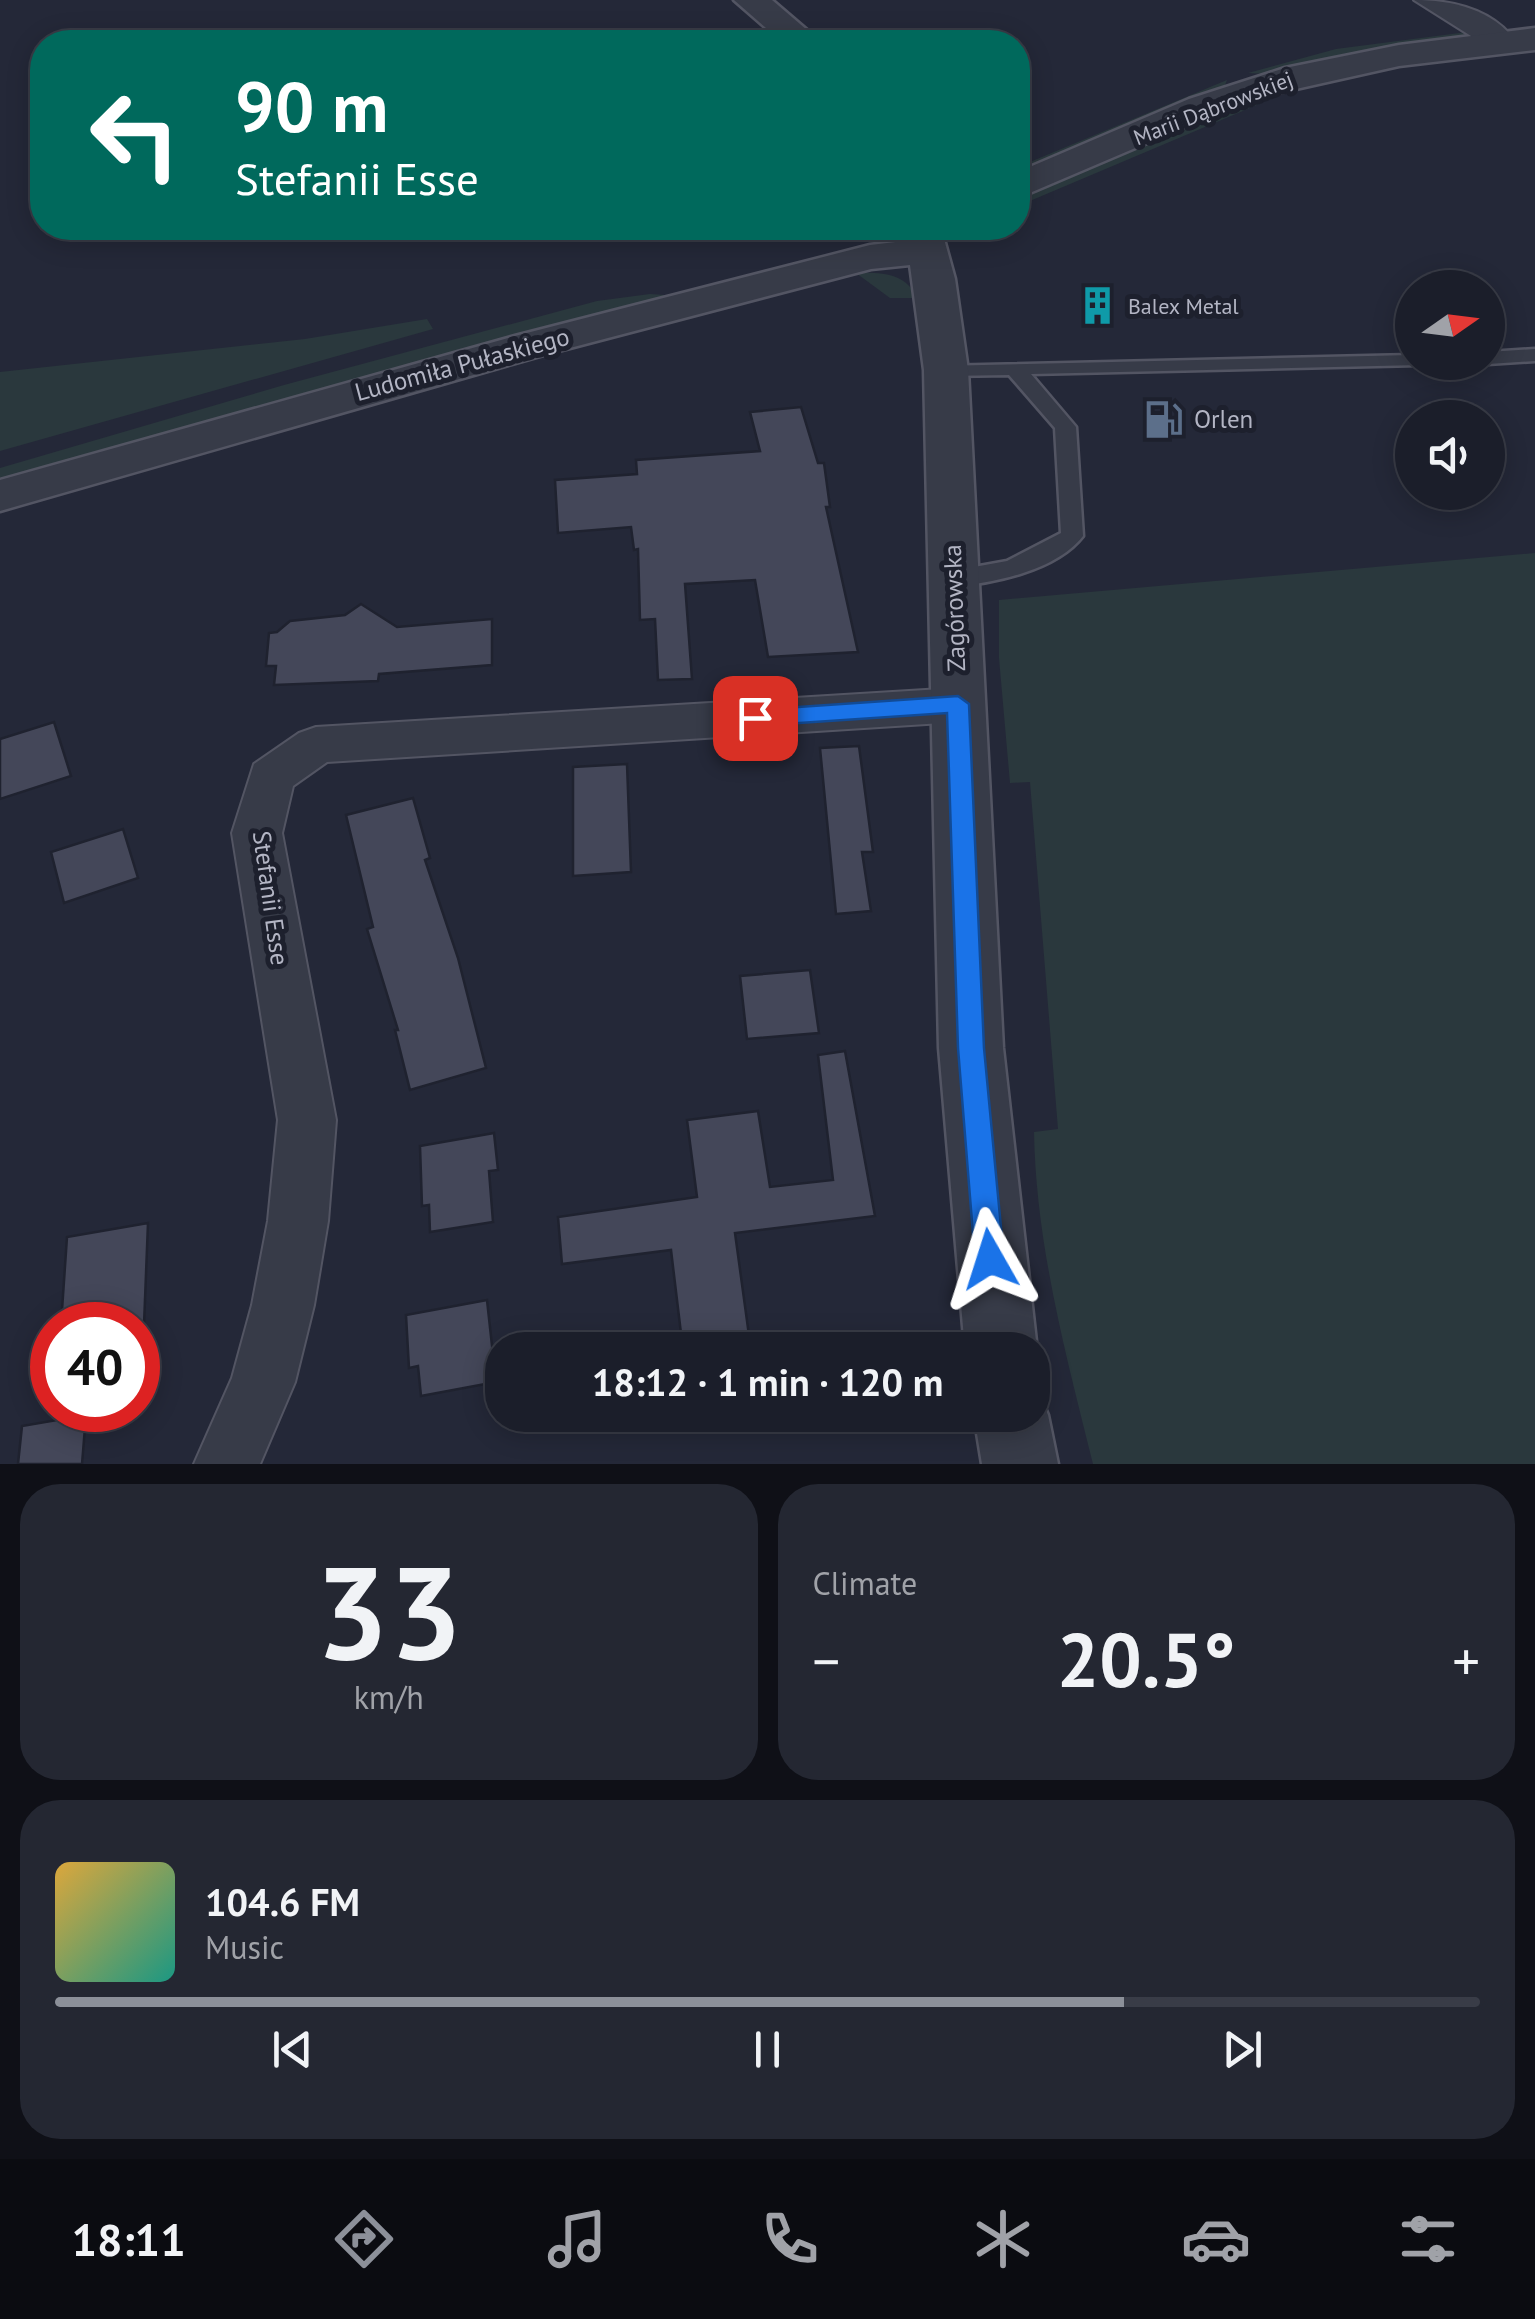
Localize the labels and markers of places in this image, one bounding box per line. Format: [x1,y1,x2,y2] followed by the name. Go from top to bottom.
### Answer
[1077,285,1119,327] building icon: Balex Metal
[1128,292,1239,320] place label: Balex Metal
[1143,398,1185,440] fuel station icon: Orlen
[1194,403,1253,435] place label: Orlen
[713,676,798,761] pin

